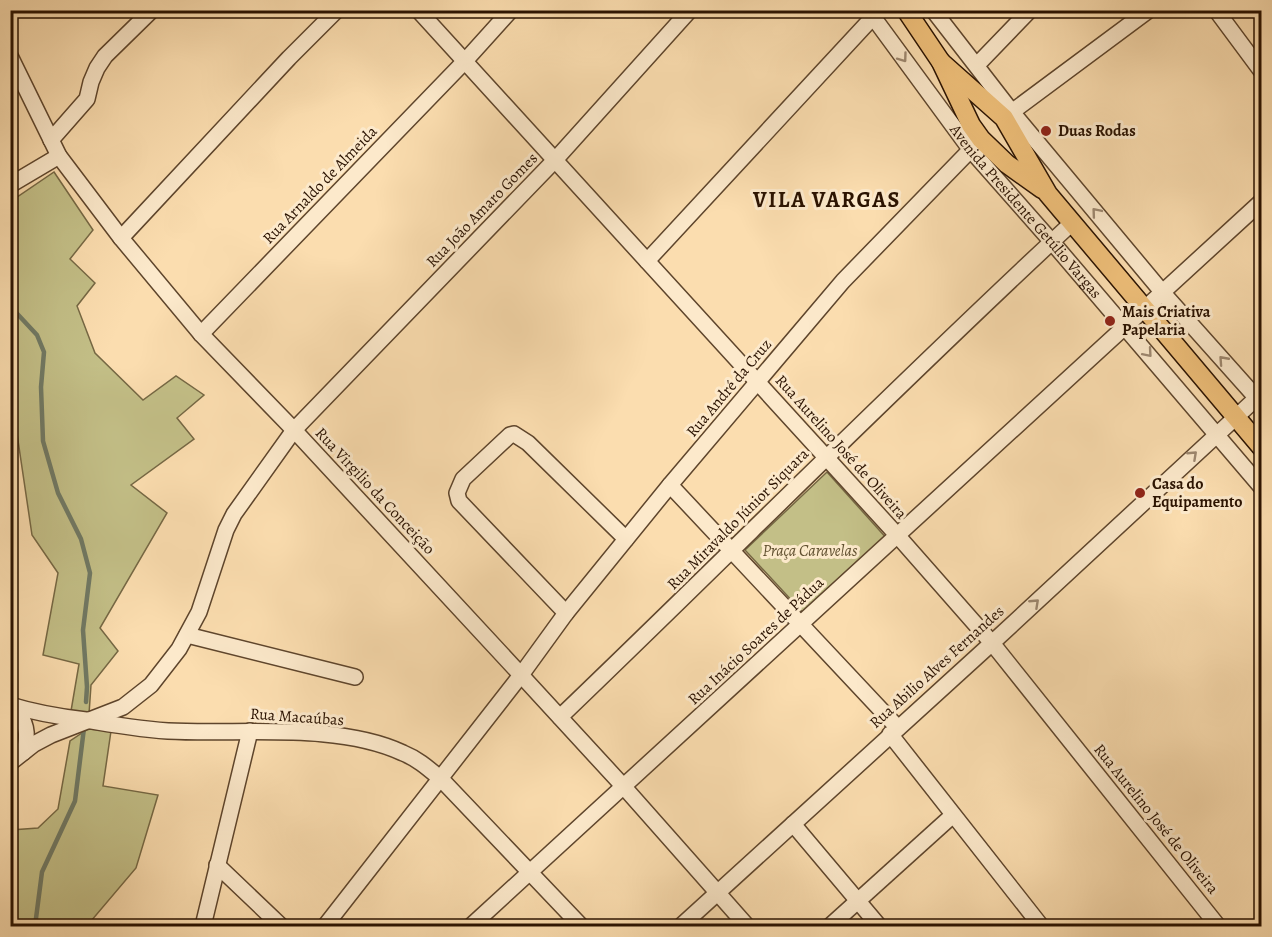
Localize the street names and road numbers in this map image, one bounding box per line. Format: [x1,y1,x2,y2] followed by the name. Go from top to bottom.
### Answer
[944,119,1107,303] street label: Avenida Presidente Getúlio Vargas
[258,121,383,249] street label: Rua Arnaldo de Almeida
[421,148,543,272] street label: Rua João Amaro Gomes
[681,334,777,442] street label: Rua André da Cruz
[770,370,912,524] street label: Rua Aurelino José de Oliveira
[310,423,440,559] street label: Rua Virgilio da Conceição
[662,443,814,595] street label: Rua Miravaldo Júnior Siquara
[683,572,829,710] street label: Rua Inácio Soares de Pádua
[865,601,1009,733] street label: Rua Abilio Alves Fernandes
[249,703,345,731] street label: Rua Macaúbas
[1088,739,1224,899] street label: Rua Aurelino José de Oliveira

